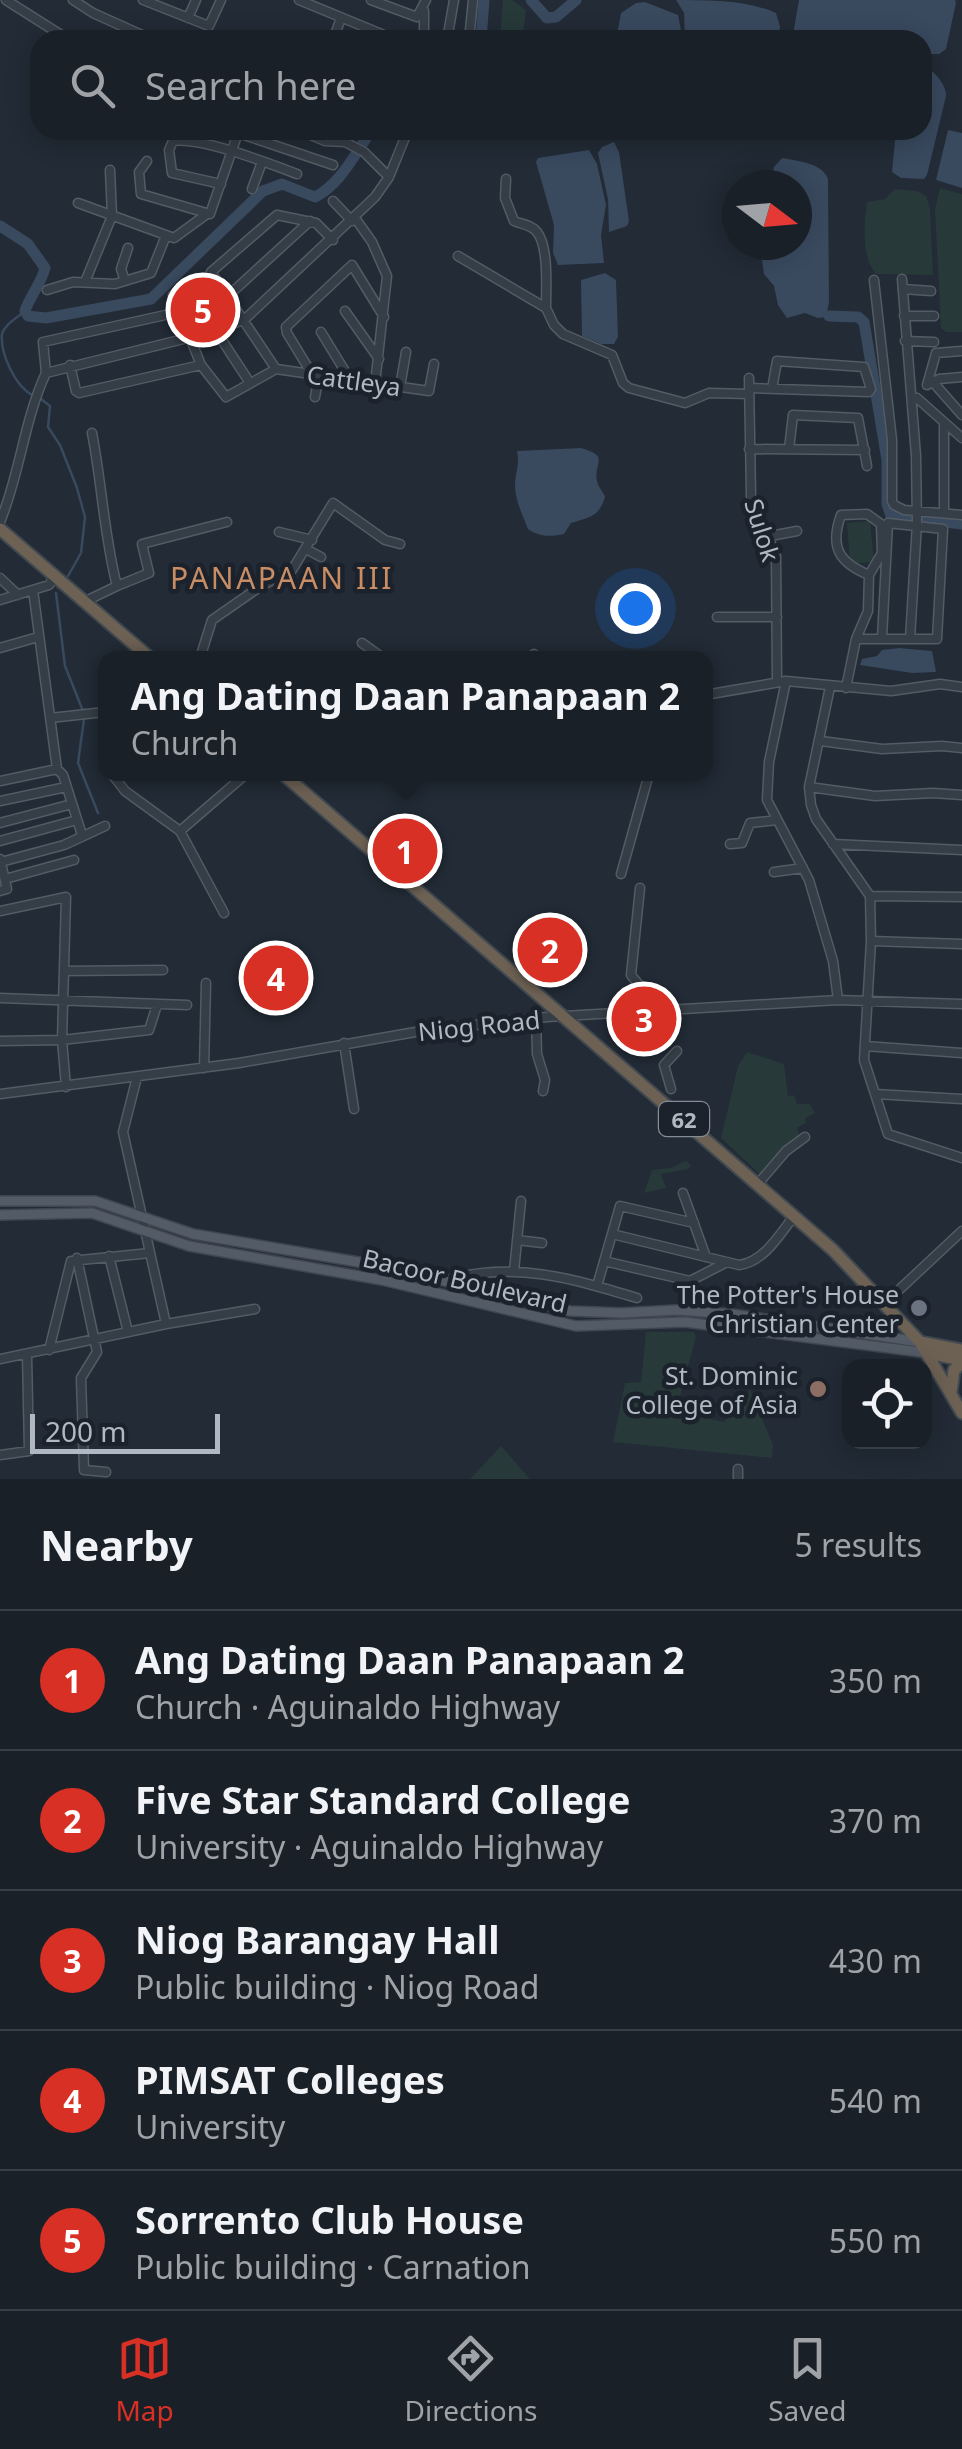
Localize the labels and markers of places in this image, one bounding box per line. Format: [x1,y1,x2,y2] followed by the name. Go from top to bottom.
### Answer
[170,272,236,348] pin: 5
[372,814,438,888] pin: 1
[518,912,582,988] pin: 2
[244,940,308,1016] pin: 4
[612,982,676,1056] pin: 3
[677,1277,899,1340] place label: The Potter's House Christian Center
[908,1297,930,1319] marker: The Potter's House Christian Center
[625,1358,798,1421] place label: St. Dominic College of Asia
[807,1378,829,1400] marker: St. Dominic College of Asia

